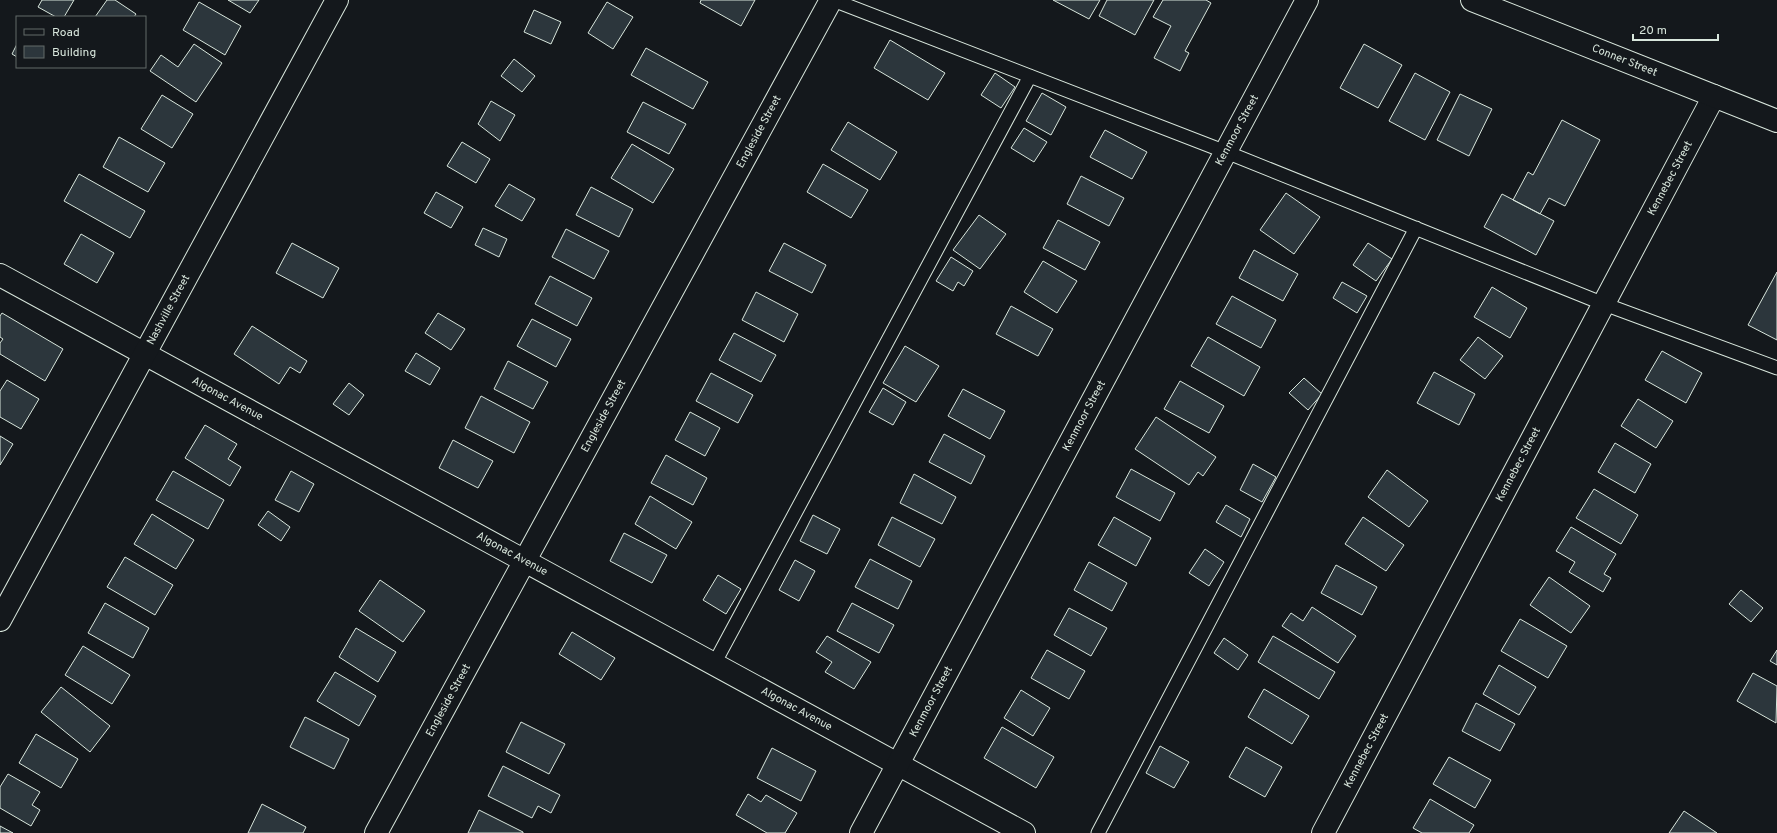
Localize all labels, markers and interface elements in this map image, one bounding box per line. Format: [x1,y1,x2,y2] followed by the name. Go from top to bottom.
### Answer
[16,16,146,68] legend
[1633,16,1718,42] scale bar
[1639,23,1667,39] text: 20 m
[52,25,80,41] text: Road
[1590,41,1659,80] street label: Conner Street
[52,45,96,61] text: Building
[1213,92,1262,168] street label: Kenmoor Street
[734,93,785,171] street label: Engleside Street
[1645,139,1696,218] street label: Kennebec Street
[144,272,193,347] street label: Nashville Street
[189,374,266,424] street label: Algonac Avenue
[578,377,629,455] street label: Engleside Street
[1060,378,1109,454] street label: Kenmoor Street
[1493,425,1544,504] street label: Kennebec Street
[474,529,550,579] street label: Algonac Avenue
[423,662,474,739] street label: Engleside Street
[907,664,956,740] street label: Kenmoor Street
[758,684,835,734] street label: Algonac Avenue
[1341,711,1392,791] street label: Kennebec Street

